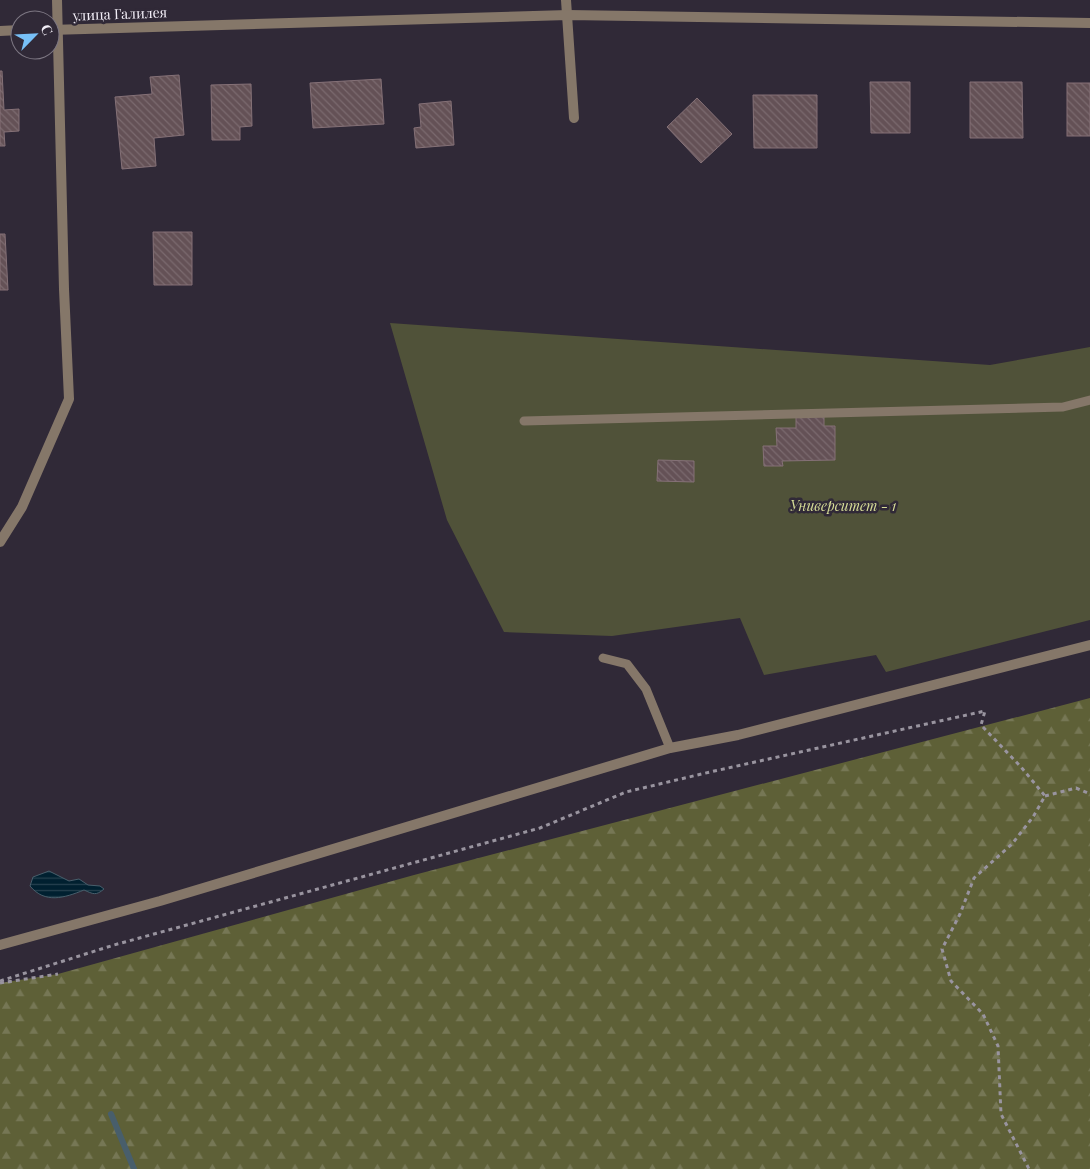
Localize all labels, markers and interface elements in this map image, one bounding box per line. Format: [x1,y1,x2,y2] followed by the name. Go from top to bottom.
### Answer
[71,2,168,25] street label: улица Галилея
[10,10,60,60] north arrow
[37,21,58,38] text: С
[790,496,897,515] park label: Университет - 1

